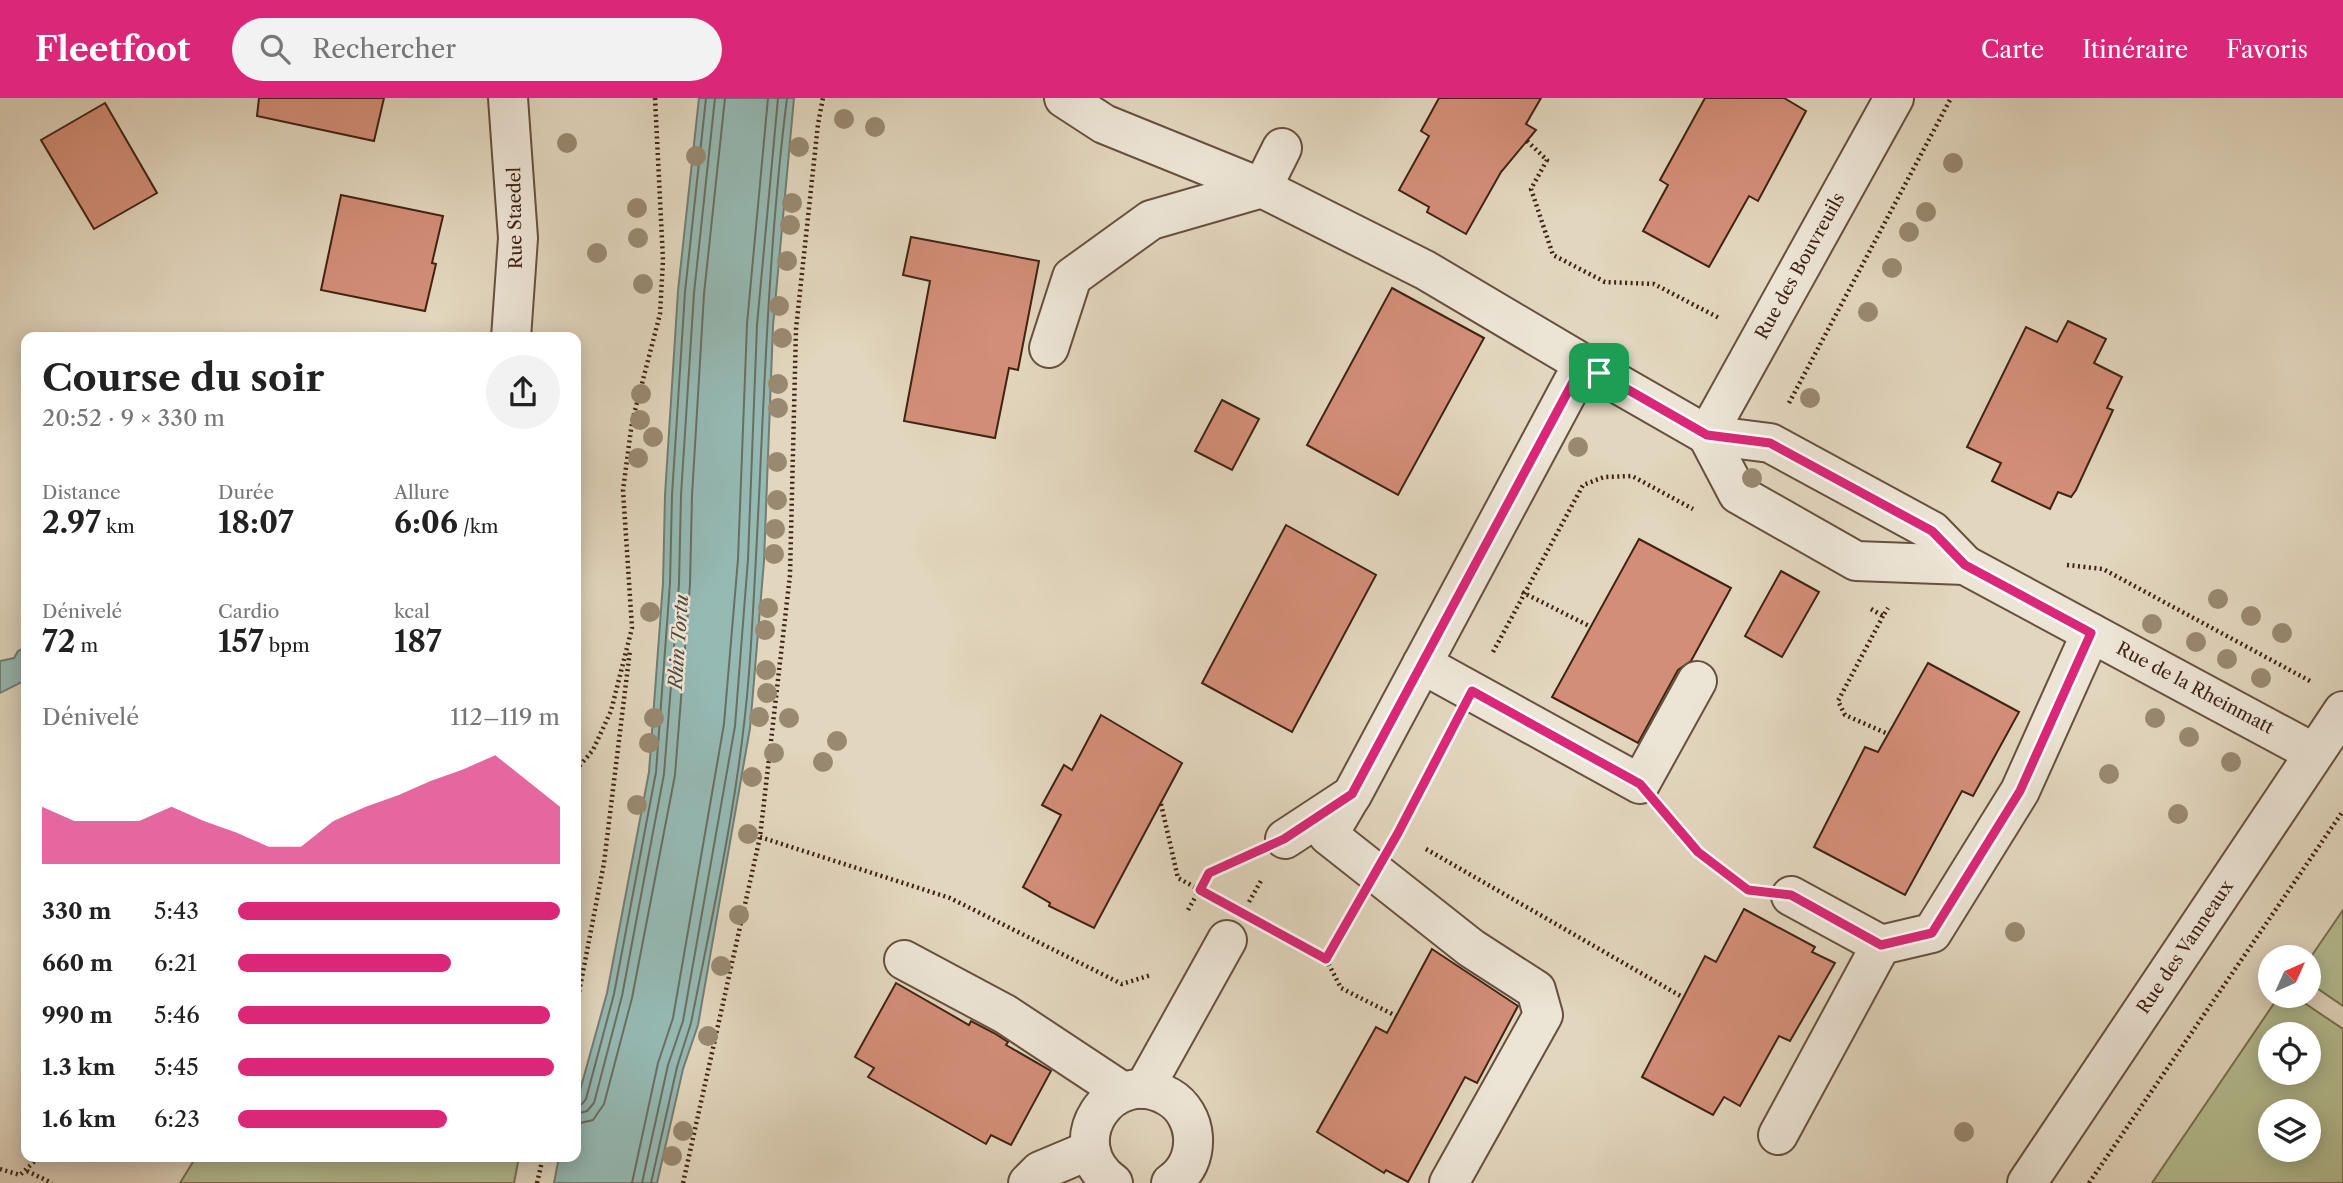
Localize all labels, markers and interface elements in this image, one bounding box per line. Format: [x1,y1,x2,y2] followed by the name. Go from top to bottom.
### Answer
[232,18,722,81] search box
[35,29,190,70] text: Fleetfoot
[256,30,294,68] icon: search
[312,33,456,65] text: Rechercher
[1981,35,2044,64] text: Carte
[2082,35,2188,64] text: Itinéraire
[2226,35,2308,64] text: Favoris
[503,167,527,269] street label: Rue Staedel
[1751,189,1849,343] street label: Rue des Bouvreuils
[1569,343,1629,403] pin
[42,354,324,401] text: Course du soir
[1580,354,1618,392] icon: arrive
[486,355,560,429] button: share
[42,404,225,432] text: 20:52 · 9 × 330 m
[42,481,121,504] text: Distance
[218,481,274,504] text: Durée
[394,481,449,504] text: Allure
[42,504,101,541] text: 2.97
[218,504,294,541] text: 18:07
[394,504,458,541] text: 6:06
[101,515,135,538] text: km
[458,515,498,538] text: /km
[664,593,693,692] water label: Rhin Tortu
[42,600,122,623] text: Dénivelé
[218,600,279,623] text: Cardio
[394,600,430,623] text: kcal
[42,623,75,660] text: 72
[218,623,264,660] text: 157
[394,623,442,660] text: 187
[75,634,98,657] text: m
[264,634,310,657] text: bpm
[2113,637,2278,739] street label: Rue de la Rheinmatt
[42,703,139,731] text: Dénivelé
[450,703,560,731] text: 112–119 m
[2132,876,2238,1018] street label: Rue des Vanneaux
[42,897,111,925] text: 330 m
[154,897,199,925] text: 5:43
[2258,945,2320,1008] north arrow
[2258,945,2321,1162] map controls
[42,949,113,977] text: 660 m
[154,949,197,977] text: 6:21
[42,1001,113,1029] text: 990 m
[154,1001,200,1029] text: 5:46
[2258,1022,2321,1085] button: locate
[42,1053,116,1081] text: 1.3 km
[154,1053,199,1081] text: 5:45
[2258,1099,2321,1162] button: layers
[42,1105,116,1133] text: 1.6 km
[154,1105,200,1133] text: 6:23

